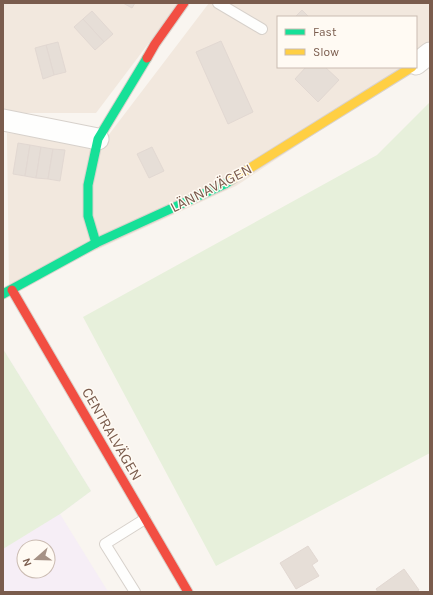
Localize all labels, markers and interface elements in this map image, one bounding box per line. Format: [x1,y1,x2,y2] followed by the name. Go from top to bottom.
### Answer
[277,16,417,68] legend
[313,25,337,39] text: Fast
[313,45,339,59] text: Slow
[167,160,255,216] street label: LÄNNAVÄGEN
[78,384,146,484] street label: CENTRALVÄGEN
[16,539,56,579] north arrow
[20,556,35,568] text: N

